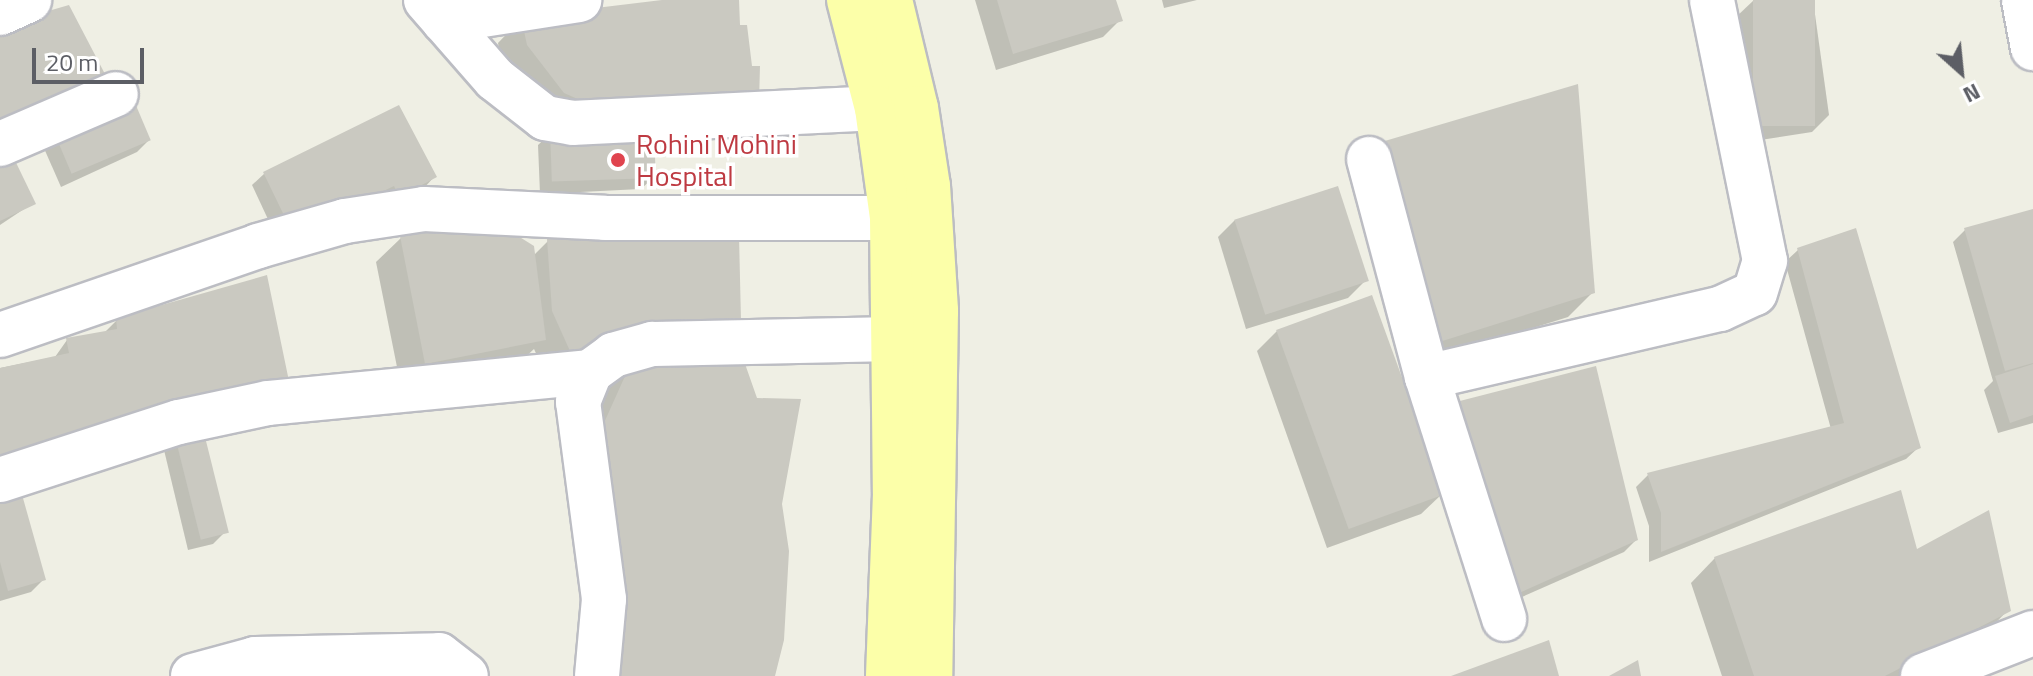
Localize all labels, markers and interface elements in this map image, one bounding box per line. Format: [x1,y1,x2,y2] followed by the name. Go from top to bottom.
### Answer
[36,32,148,82] scale bar
[1921,32,2001,112] north arrow
[46,44,98,80] text: 20 m
[1957,75,1986,112] text: N
[636,127,797,193] place label: Rohini Mohini Hospital
[607,149,629,171] marker: Rohini Mohini Hospital

